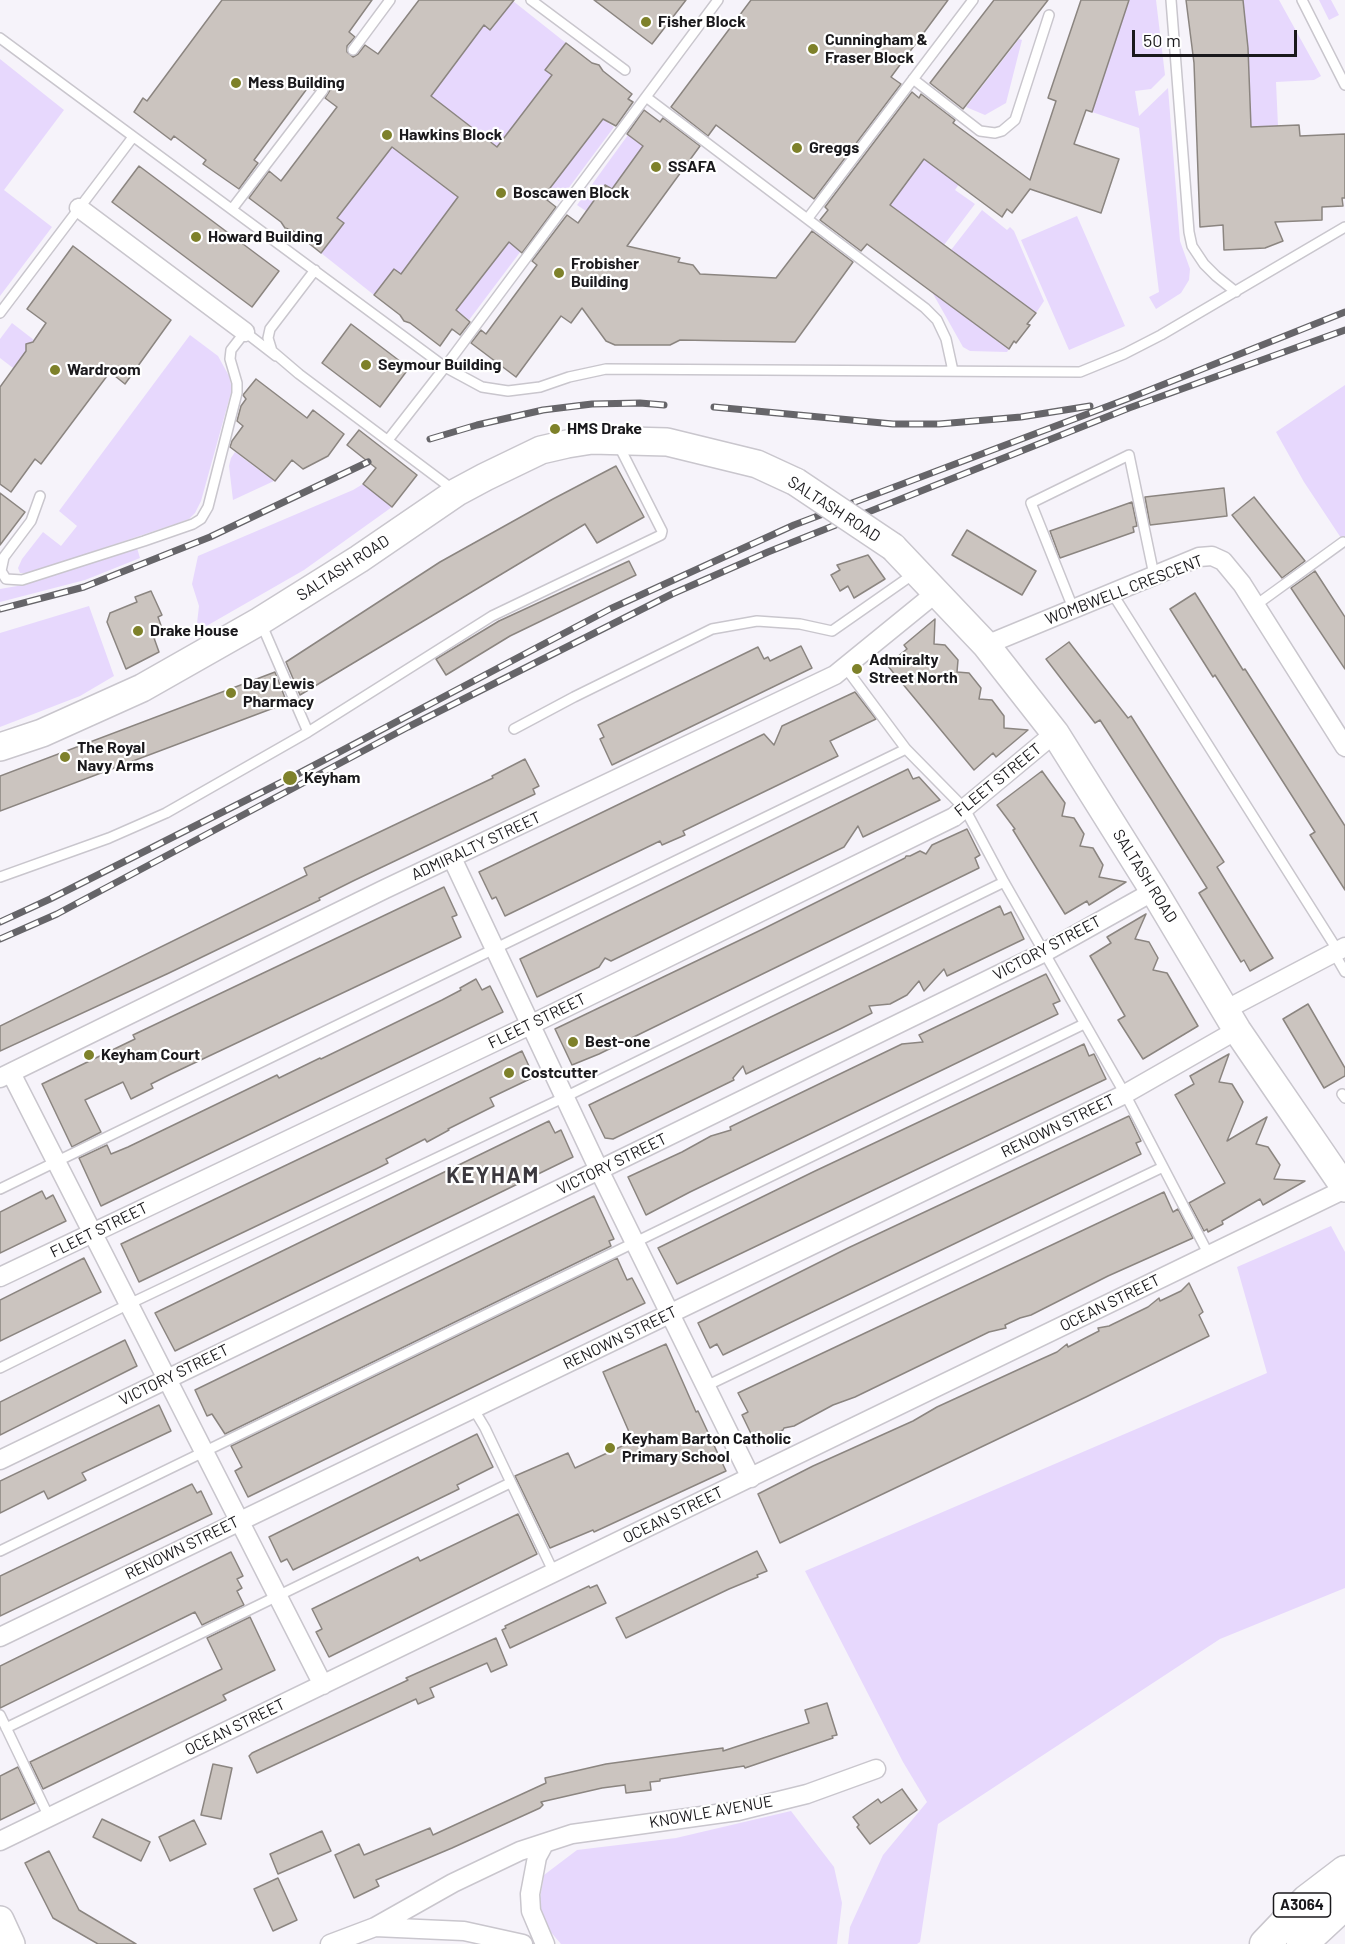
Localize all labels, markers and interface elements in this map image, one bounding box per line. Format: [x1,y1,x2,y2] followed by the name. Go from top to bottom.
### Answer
[658,12,746,32] place label: Fisher Block
[639,15,653,29] marker: Fisher Block
[1135,18,1300,56] scale bar
[1143,29,1181,51] text: 50 m
[825,30,928,68] place label: Cunningham & Fraser Block
[806,42,820,56] marker: Cunningham & Fraser Block
[248,73,345,93] place label: Mess Building
[229,76,243,90] marker: Mess Building
[399,125,502,145] place label: Hawkins Block
[380,128,394,142] marker: Hawkins Block
[809,138,859,158] place label: Greggs
[790,141,804,155] marker: Greggs
[668,157,716,177] place label: SSAFA
[649,160,663,174] marker: SSAFA
[513,183,629,203] place label: Boscawen Block
[494,186,508,200] marker: Boscawen Block
[208,227,323,247] place label: Howard Building
[189,230,203,244] marker: Howard Building
[571,254,639,292] place label: Frobisher Building
[552,266,566,280] marker: Frobisher Building
[378,355,501,375] place label: Seymour Building
[359,358,373,372] marker: Seymour Building
[67,360,141,380] place label: Wardroom
[48,363,62,377] marker: Wardroom
[567,419,642,439] place label: HMS Drake
[548,422,562,436] marker: HMS Drake
[784,472,884,546] street label: SALTASH ROAD
[293,531,393,605] street label: SALTASH ROAD
[1042,551,1206,629] street label: WOMBWELL CRESCENT
[150,621,239,641] place label: Drake House
[131,624,145,638] marker: Drake House
[869,650,958,688] place label: Admiralty Street North
[850,662,864,676] marker: Admiralty Street North
[243,674,314,712] place label: Day Lewis Pharmacy
[224,686,238,700] marker: Day Lewis Pharmacy
[77,738,154,776] place label: The Royal Navy Arms
[951,739,1045,821] street label: FLEET STREET
[58,750,72,764] marker: The Royal Navy Arms
[304,768,360,788] place label: Keyham
[281,769,299,787] marker: Keyham
[408,808,544,884] street label: ADMIRALTY STREET
[1109,826,1181,926] street label: SALTASH ROAD
[990,911,1104,985] street label: VICTORY STREET
[485,989,589,1053] street label: FLEET STREET
[585,1032,650,1052] place label: Best-one
[566,1035,580,1049] marker: Best-one
[101,1045,200,1065] place label: Keyham Court
[82,1048,96,1062] marker: Keyham Court
[521,1063,598,1083] place label: Costcutter
[502,1066,516,1080] marker: Costcutter
[998,1090,1118,1162] street label: RENOWN STREET
[554,1129,670,1199] street label: VICTORY STREET
[446,1163,540,1189] district label: KEYHAM
[47,1198,151,1262] street label: FLEET STREET
[1057,1270,1163,1336] street label: OCEAN STREET
[560,1302,680,1374] street label: RENOWN STREET
[116,1340,232,1410] street label: VICTORY STREET
[622,1429,791,1467] place label: Keyham Barton Catholic Primary School
[603,1441,617,1455] marker: Keyham Barton Catholic Primary School
[620,1482,726,1548] street label: OCEAN STREET
[122,1512,242,1584] street label: RENOWN STREET
[182,1694,288,1760] street label: OCEAN STREET
[648,1792,774,1832] street label: KNOWLE AVENUE
[1274,1893,1330,1917] road number: A3064

